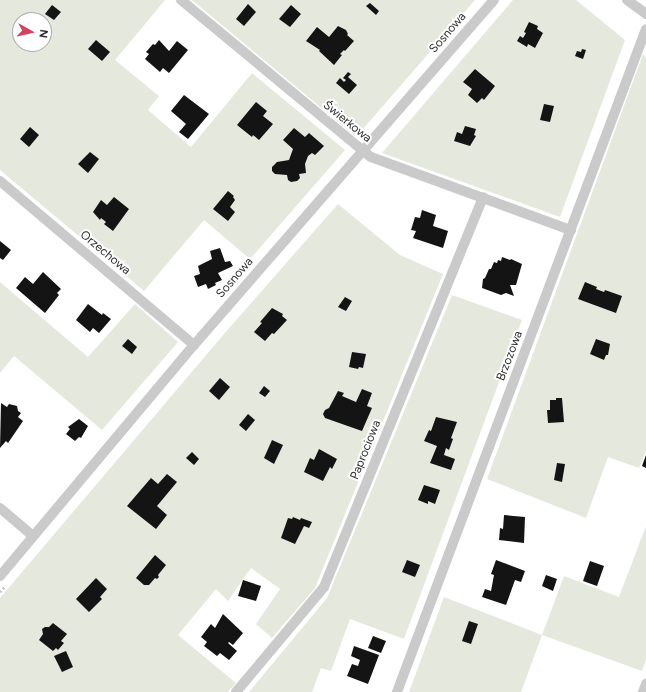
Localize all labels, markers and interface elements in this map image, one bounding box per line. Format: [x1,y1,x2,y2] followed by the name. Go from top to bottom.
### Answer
[427,10,469,56] street label: Sosnowa
[12,12,52,52] north arrow
[36,28,50,39] text: N
[320,98,374,146] street label: Świerkowa
[77,228,133,278] street label: Orzechowa
[214,255,256,301] street label: Sosnowa
[494,329,526,383] street label: Brzozowa
[348,418,384,482] street label: Paprociowa

